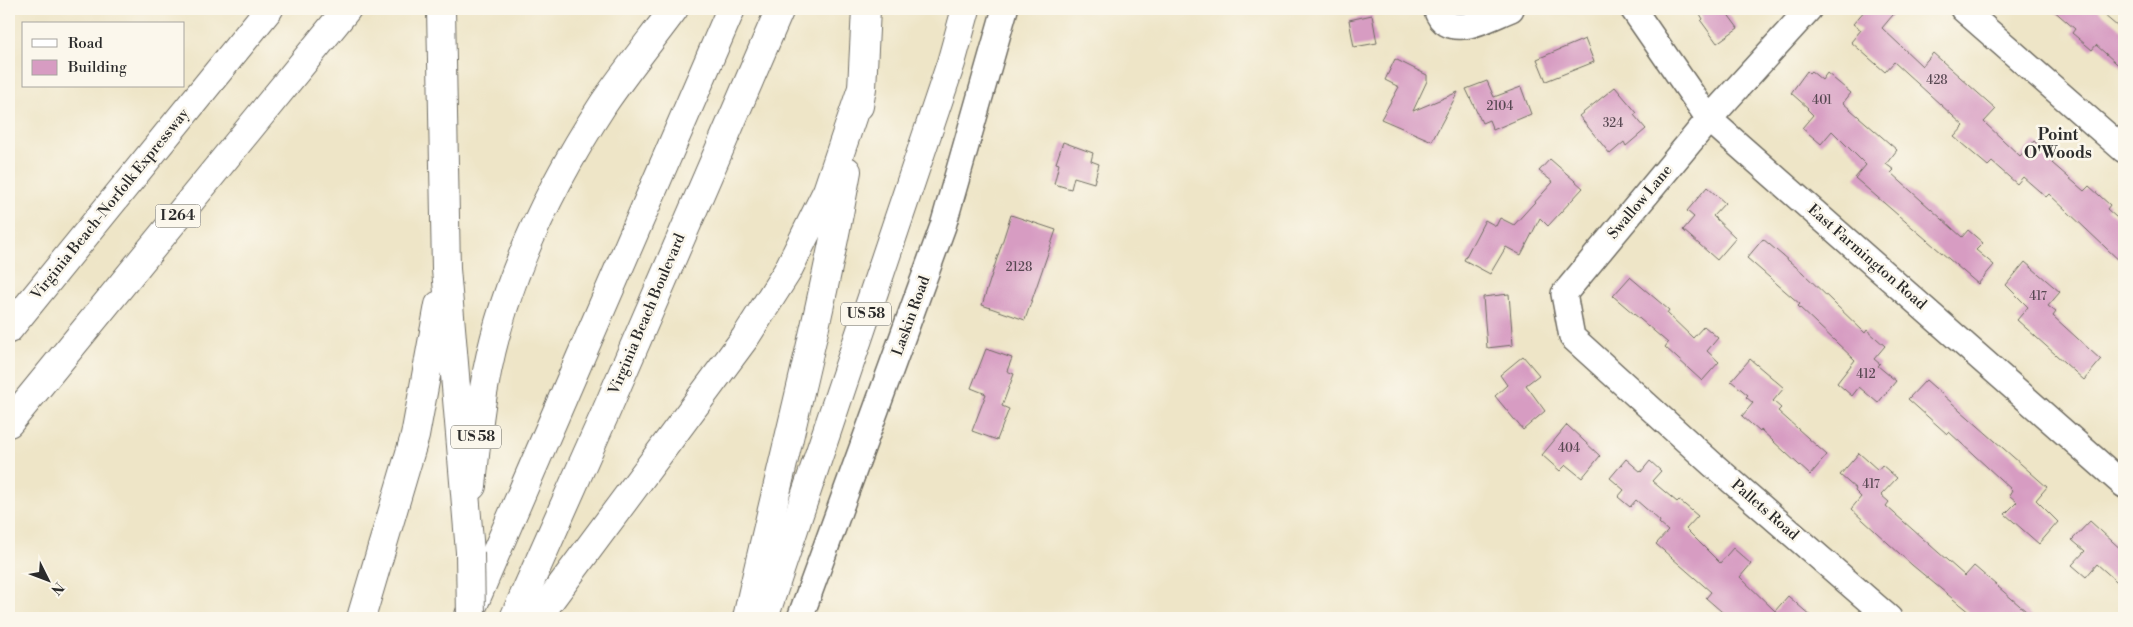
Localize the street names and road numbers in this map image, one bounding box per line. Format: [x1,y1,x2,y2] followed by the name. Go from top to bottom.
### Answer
[26,104,194,304] street label: Virginia Beach-Norfolk Expressway
[1604,161,1676,243] street label: Swallow Lane
[1804,200,1931,314] street label: East Farmington Road
[156,205,200,228] road number: I 264
[604,230,690,398] street label: Virginia Beach Boulevard
[888,273,934,359] street label: Laskin Road
[841,302,891,326] road number: US 58
[451,426,501,448] road number: US 58
[1727,476,1803,545] street label: Pallets Road

